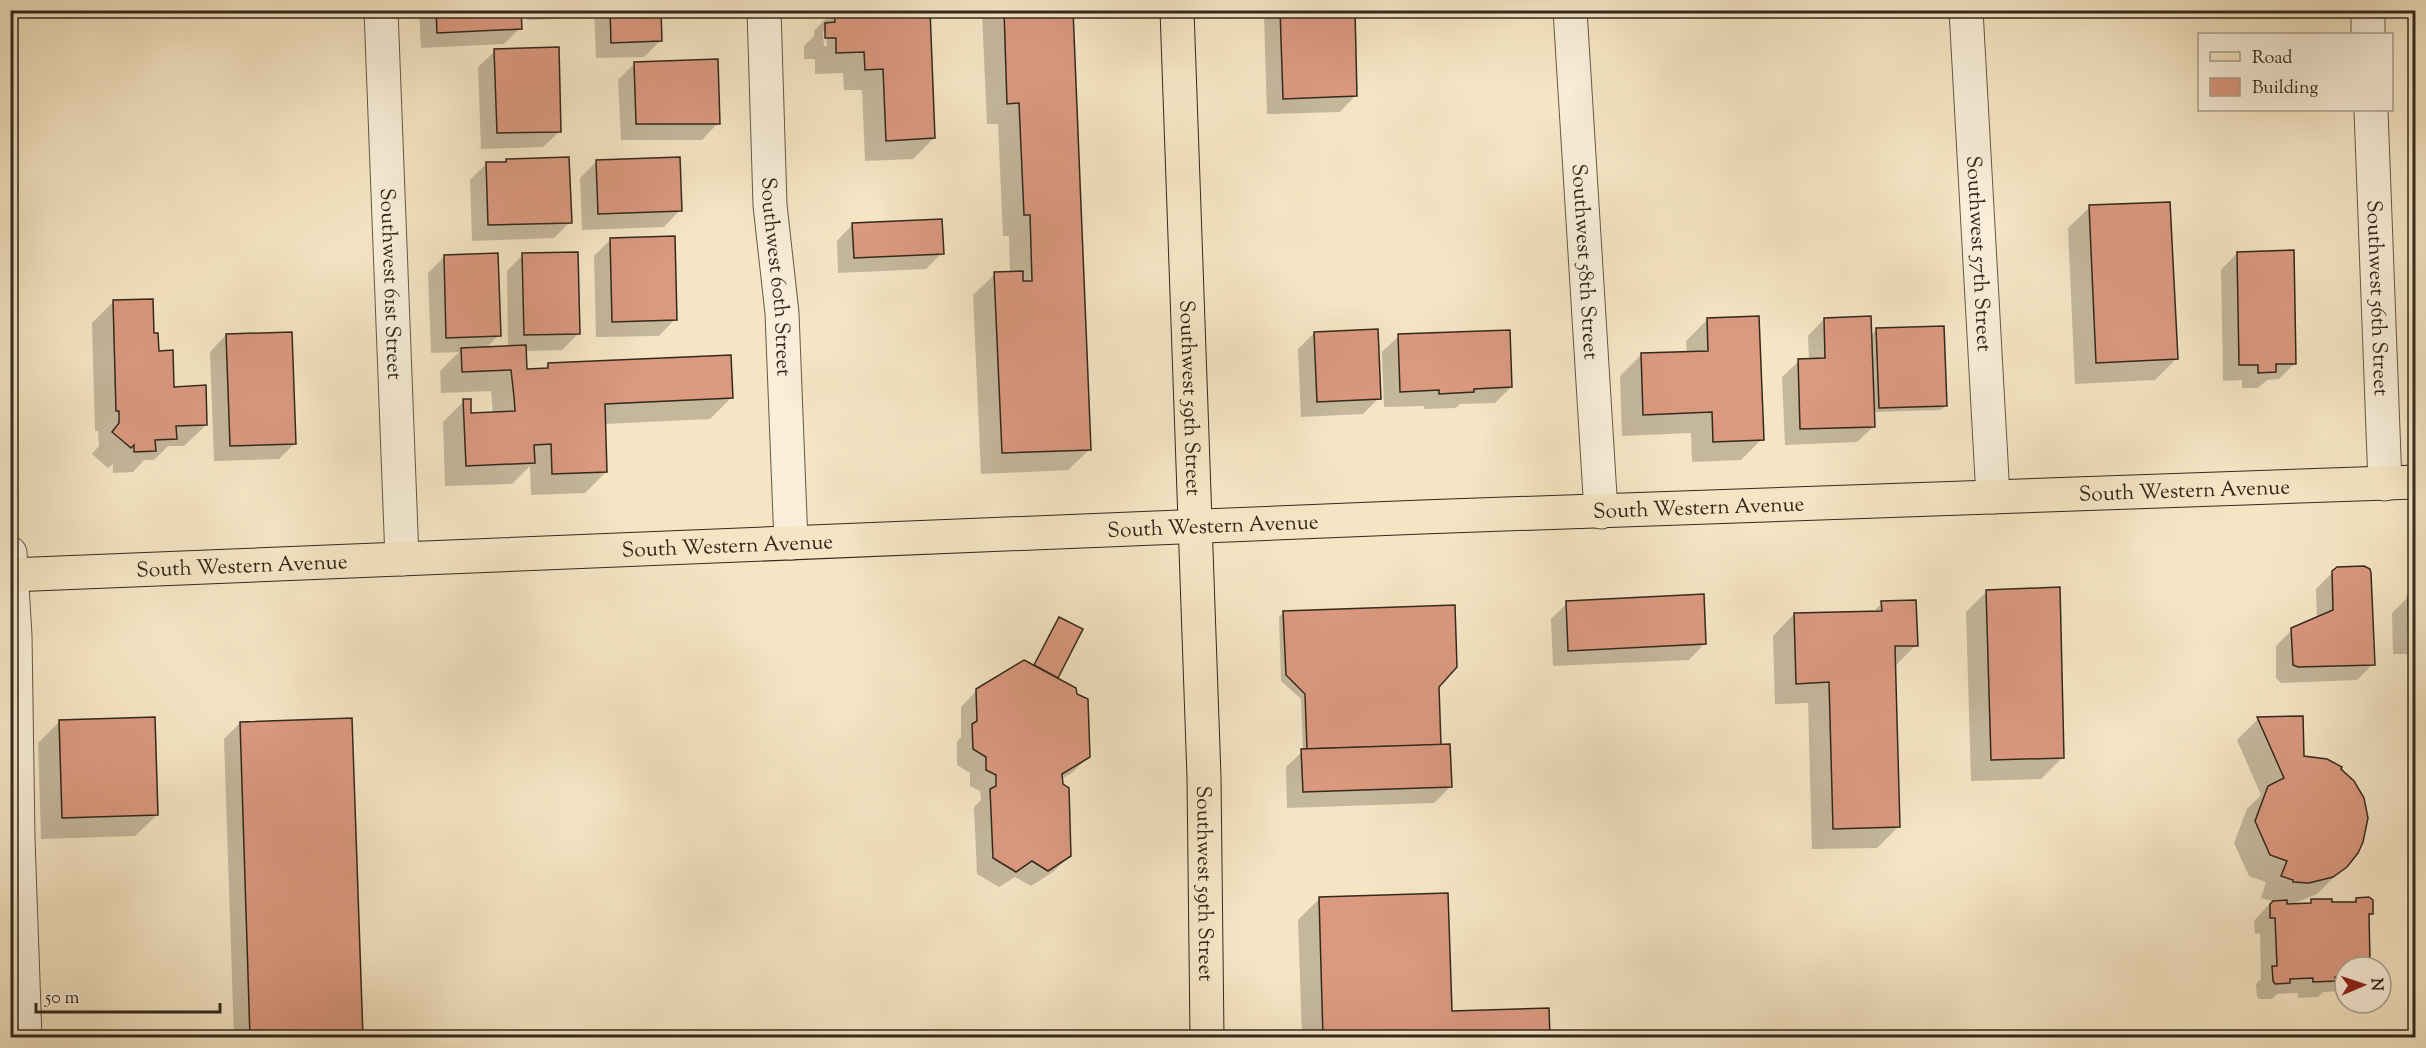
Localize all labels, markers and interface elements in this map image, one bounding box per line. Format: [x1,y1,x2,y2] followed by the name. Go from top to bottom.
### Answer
[2198,33,2393,111] legend
[2252,46,2292,72] text: Road
[2252,76,2318,102] text: Building
[1957,155,1998,353] street label: Southwest 57th Street
[1563,163,1605,361] street label: Southwest 58th Street
[752,177,797,377] street label: Southwest 60th Street
[371,187,408,380] street label: Southwest 61st Street
[2357,199,2395,396] street label: Southwest 56th Street
[1170,299,1207,496] street label: Southwest 59th Street
[2078,473,2291,511] street label: South Western Avenue
[1593,491,1805,528] street label: South Western Avenue
[1107,508,1319,547] street label: South Western Avenue
[621,528,834,567] street label: South Western Avenue
[136,548,348,587] street label: South Western Avenue
[1187,785,1219,982] street label: Southwest 59th Street
[2333,955,2393,1015] north arrow
[36,976,220,1014] scale bar
[2364,978,2387,992] text: N
[44,986,80,1012] text: 50 m

